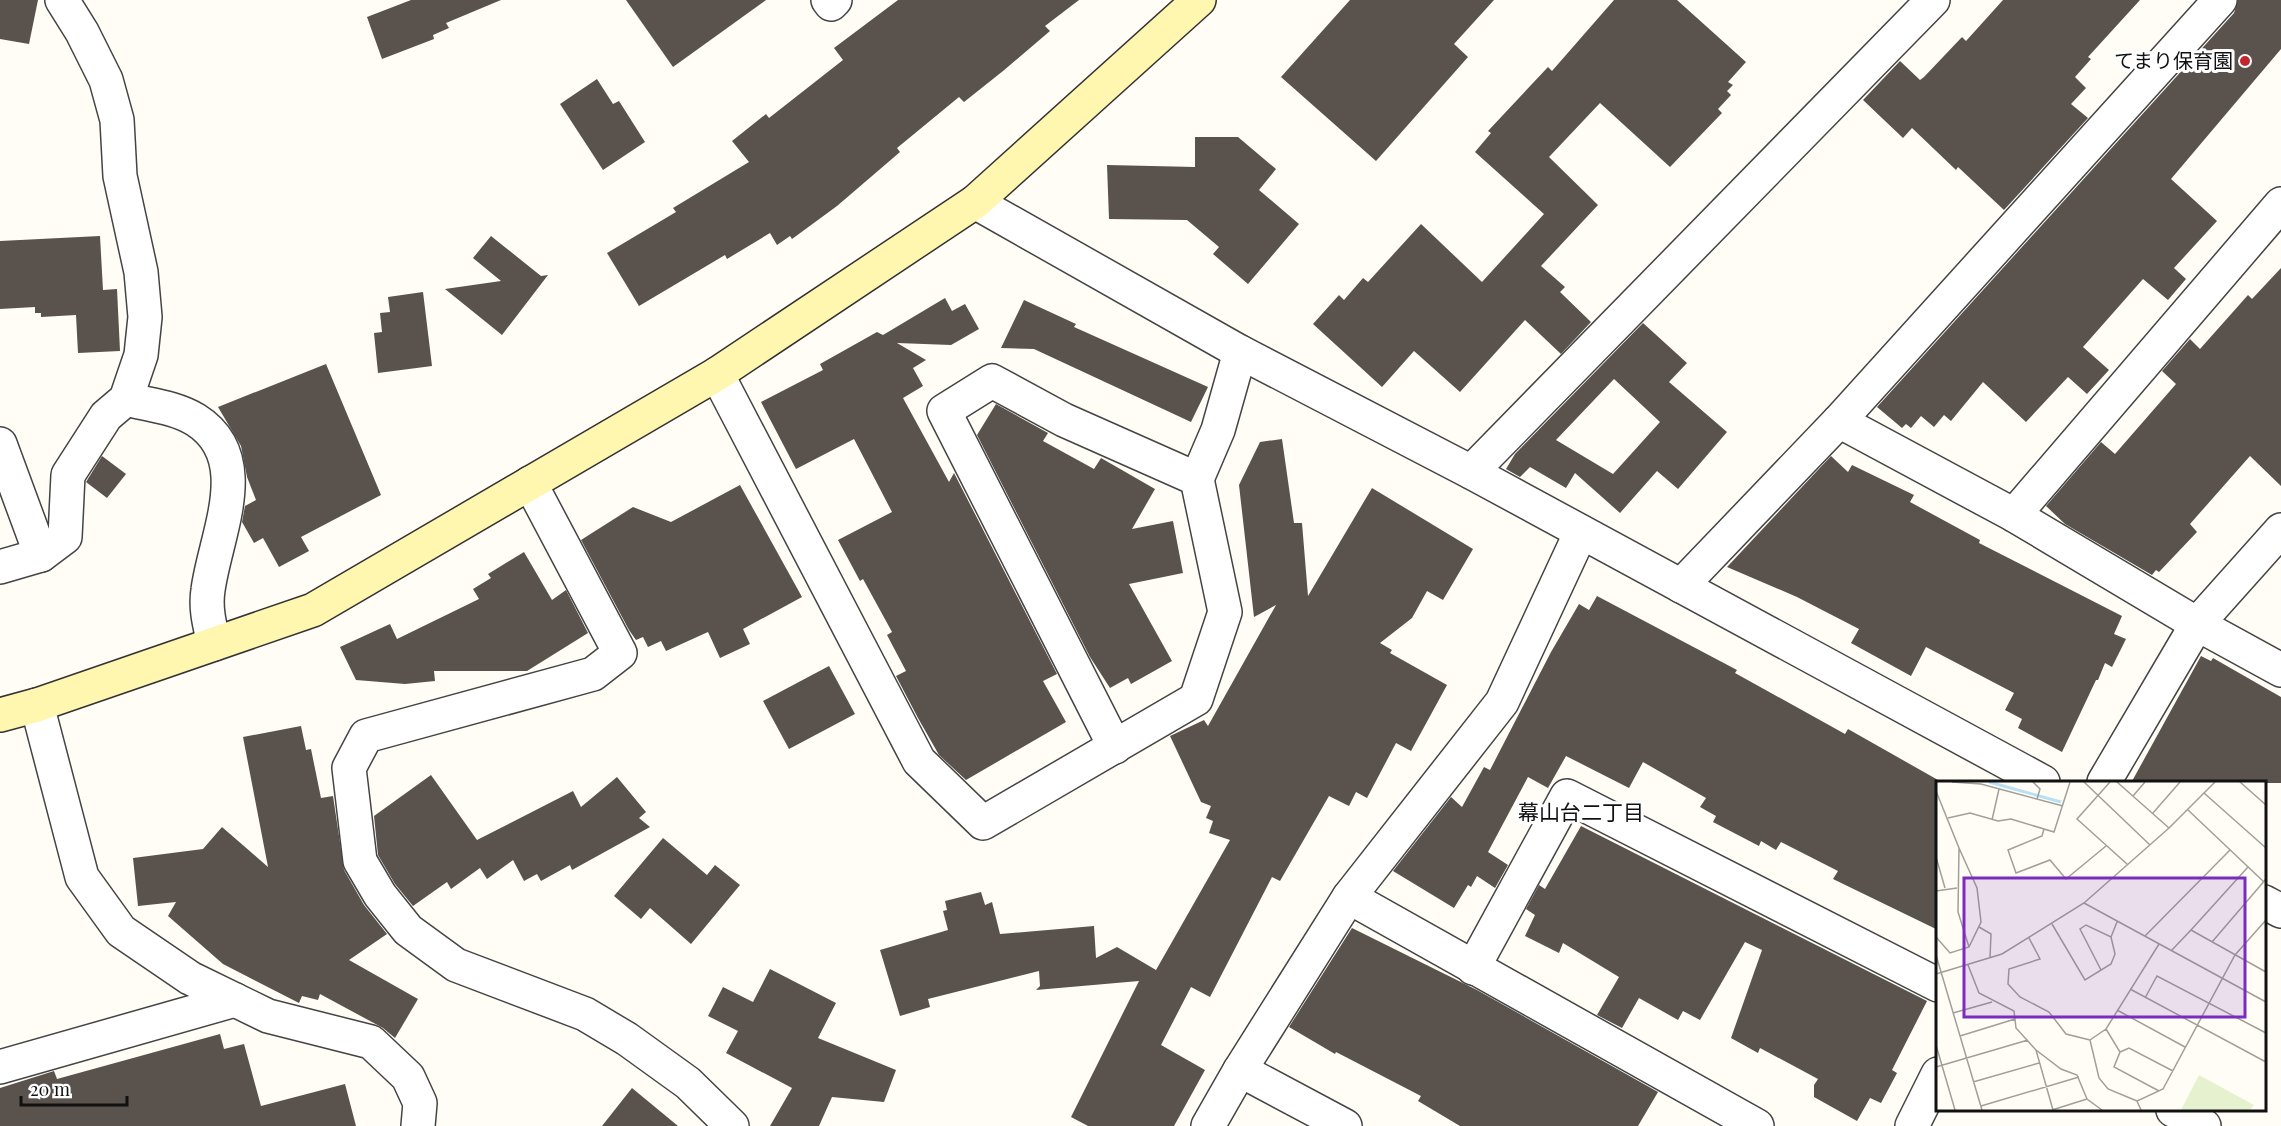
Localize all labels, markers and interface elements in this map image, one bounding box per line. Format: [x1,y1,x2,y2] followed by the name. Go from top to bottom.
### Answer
[2114,46,2233,73] place label: てまり保育園
[2238,54,2252,68] marker: てまり保育園
[1936,781,2266,1111] inset map
[1518,797,1644,825] district label: 幕山台二丁目
[21,1069,128,1107] scale bar
[30,1077,70,1101] text: 20 m

